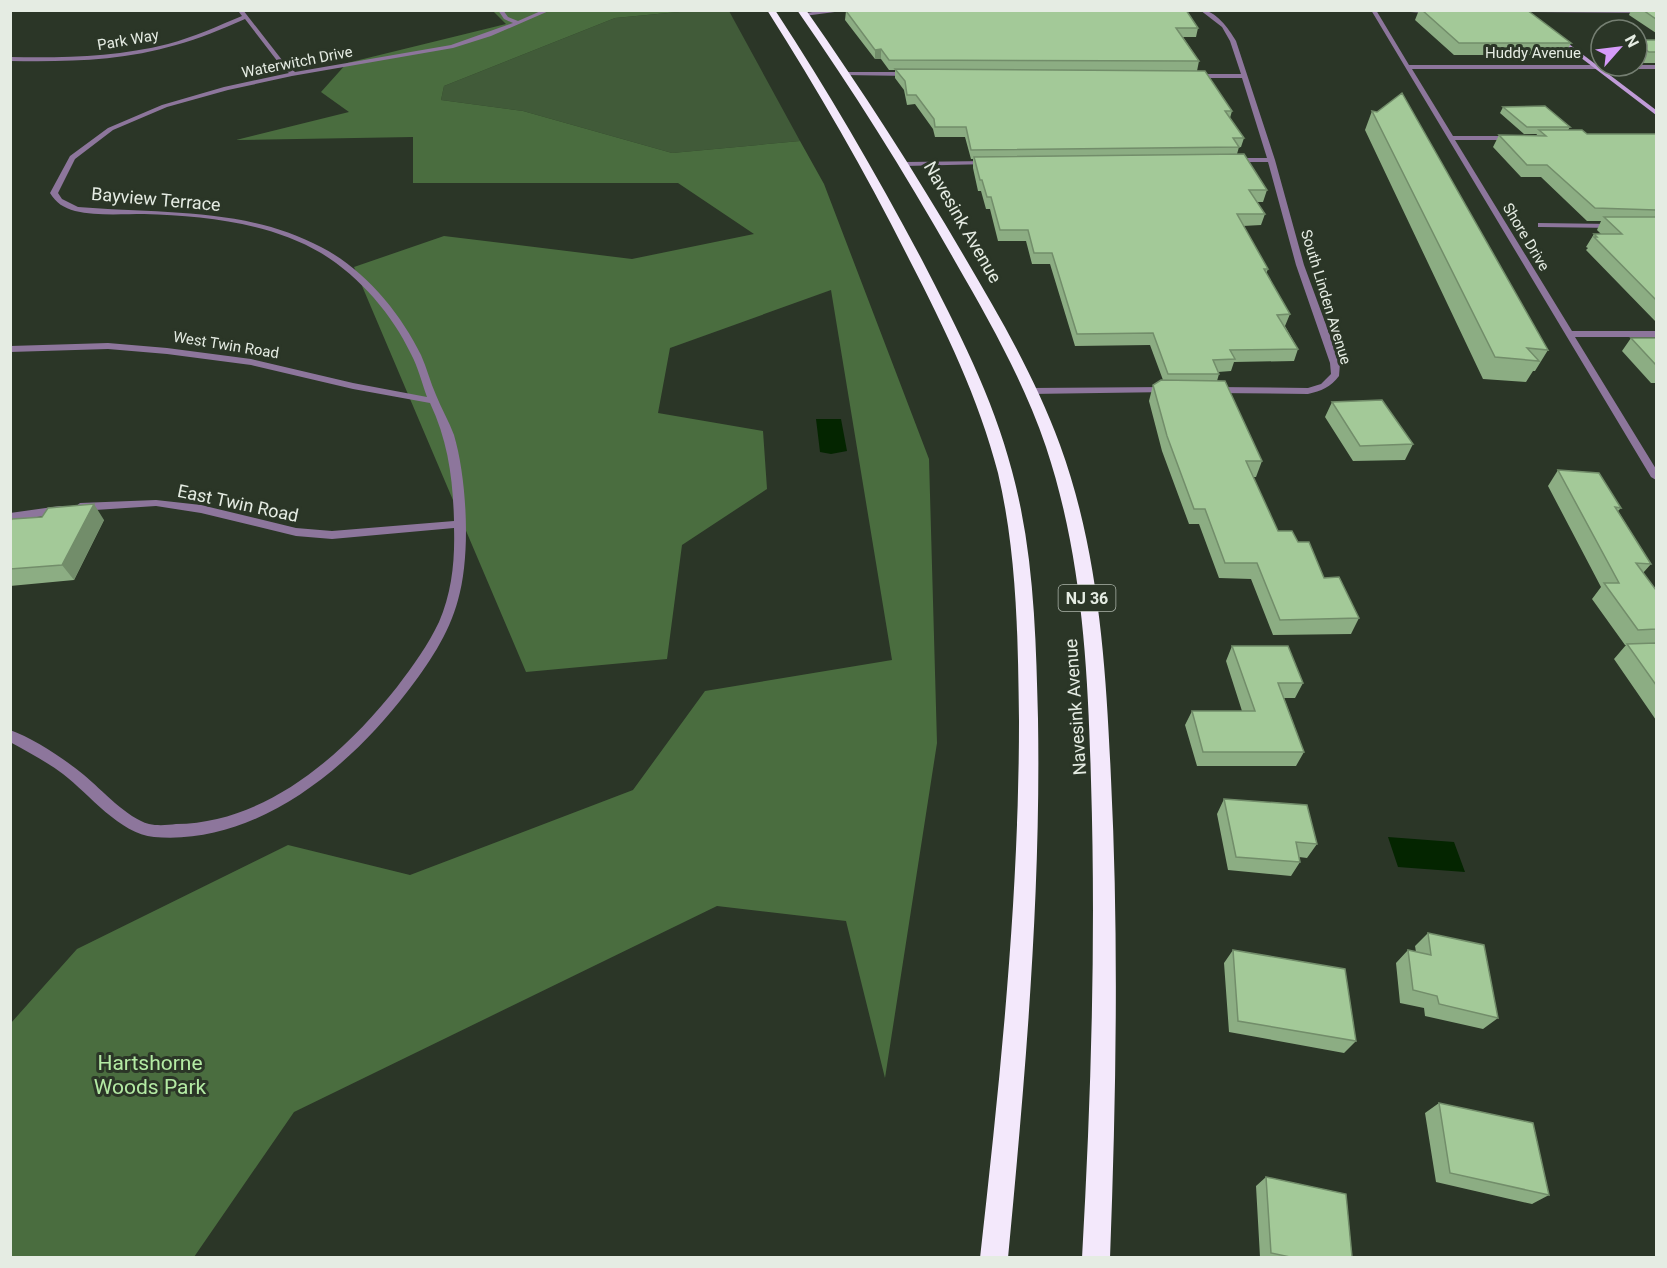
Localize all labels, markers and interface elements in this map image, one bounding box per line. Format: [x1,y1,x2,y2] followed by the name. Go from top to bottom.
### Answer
[1589,18,1649,78] north arrow
[96,26,160,54] street label: Park Way
[1621,32,1643,51] text: N
[240,42,354,82] street label: Waterwitch Drive
[1485,44,1581,62] street label: Huddy Avenue
[920,158,1006,286] street label: Navesink Avenue
[90,183,222,215] street label: Bayview Terrace
[1499,200,1553,274] street label: Shore Drive
[1297,227,1355,367] street label: South Linden Avenue
[172,328,280,362] street label: West Twin Road
[176,480,300,526] street label: East Twin Road
[1058,585,1116,611] road number: NJ 36
[1060,638,1090,776] street label: Navesink Avenue
[94,1051,207,1099] park label: Hartshorne Woods Park

